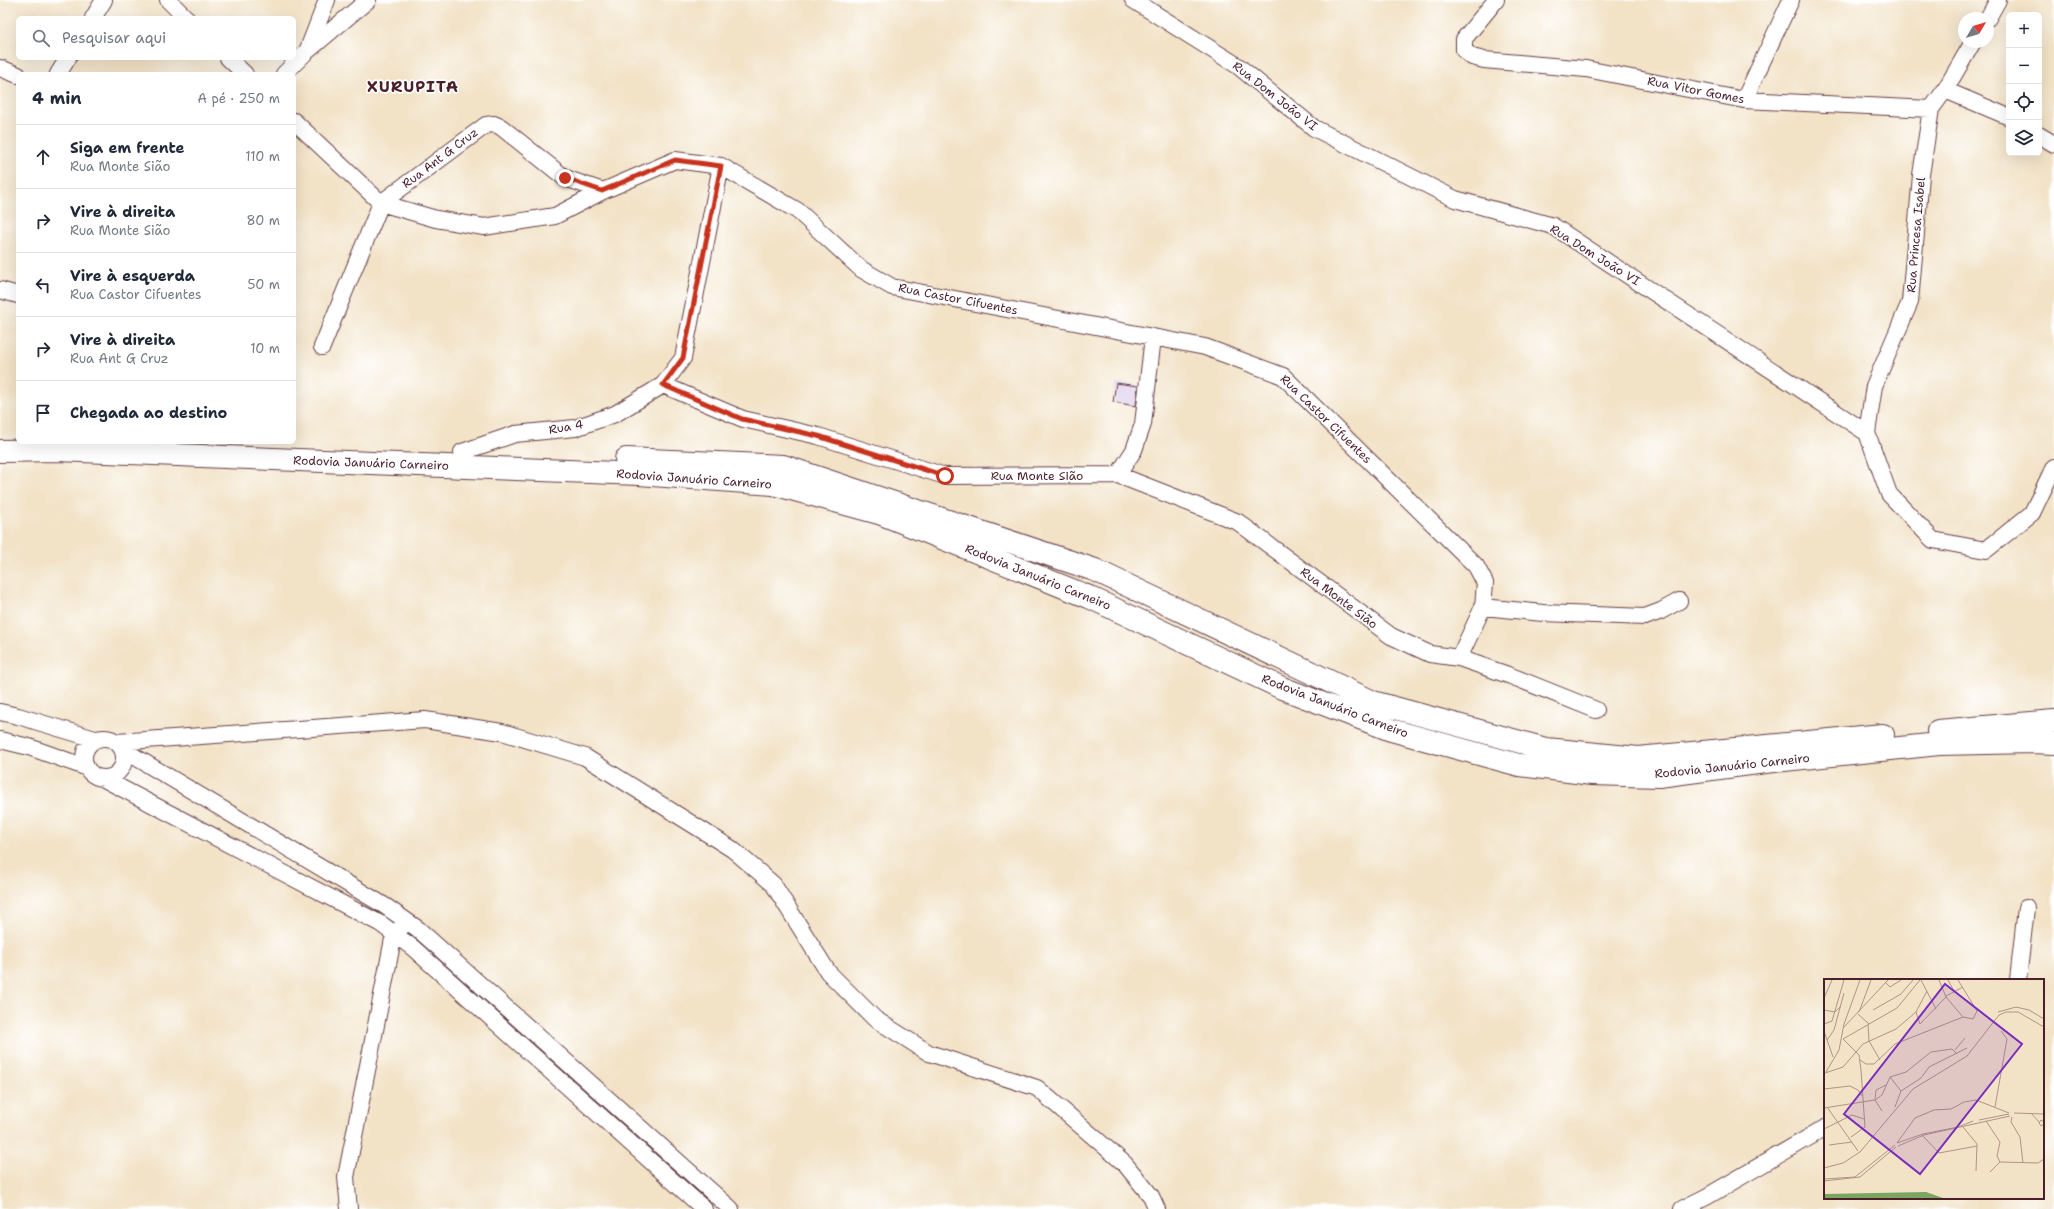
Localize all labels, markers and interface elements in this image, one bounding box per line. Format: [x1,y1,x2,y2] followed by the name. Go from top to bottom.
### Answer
[1958,12,1994,48] north arrow
[2006,12,2042,156] map controls
[2006,12,2042,48] button: +
[16,16,296,60] search box
[30,27,52,49] icon: search
[62,28,166,48] text: Pesquisar aqui
[2006,48,2042,84] button: −
[1229,58,1321,134] street label: Rua Dom João VI
[1646,73,1746,107] street label: Rua Vitor Gomes
[367,76,459,97] district label: XURUPITA
[2006,84,2042,120] button: locate
[32,87,82,109] text: 4 min
[198,90,280,107] text: A pé · 250 m
[2006,120,2042,156] button: layers
[399,124,481,192] street label: Rua Ant G Cruz
[70,138,185,158] text: Siga em frente
[32,146,54,168] icon: ahead
[245,148,280,165] text: 110 m
[70,158,170,175] text: Rua Monte Sião
[556,169,574,187] route end
[1903,176,1929,293] street label: Rua Princesa Isabel
[70,202,175,222] text: Vire à direita
[32,210,54,232] icon: right
[246,212,280,229] text: 80 m
[1547,221,1644,289] street label: Rua Dom João VI
[70,222,170,239] text: Rua Monte Sião
[70,266,195,286] text: Vire à esquerda
[32,274,54,296] icon: left
[247,276,280,293] text: 50 m
[897,280,1019,318] street label: Rua Castor Cifuentes
[70,286,202,303] text: Rua Castor Cifuentes
[70,330,175,350] text: Vire à direita
[32,338,54,360] icon: right
[250,340,280,357] text: 10 m
[70,350,169,367] text: Rua Ant G Cruz
[1277,371,1375,467] street label: Rua Castor Cifuentes
[32,402,54,424] icon: arrive
[70,403,227,423] text: Chegada ao destino
[547,416,585,438] street label: Rua 4
[293,452,449,474] street label: Rodovia Januário Carneiro
[616,466,772,492] street label: Rodovia Januário Carneiro
[936,467,954,485] route start
[991,468,1083,484] street label: Rua Monte Sião
[963,540,1113,614] street label: Rodovia Januário Carneiro
[1297,564,1381,632] street label: Rua Monte Sião
[1259,671,1411,741] street label: Rodovia Januário Carneiro
[1654,750,1810,782] street label: Rodovia Januário Carneiro
[1824,979,2044,1199] inset map

